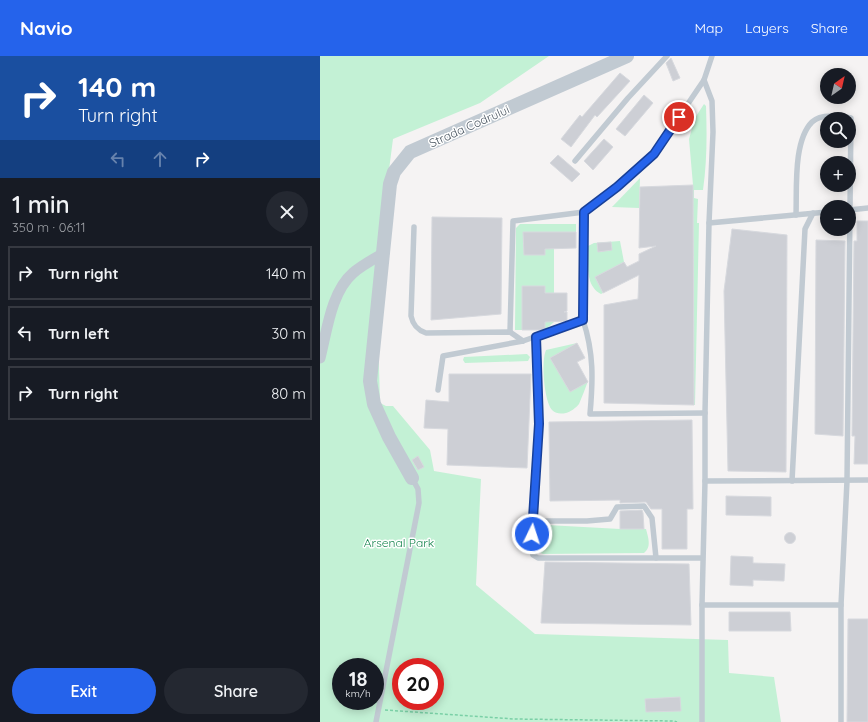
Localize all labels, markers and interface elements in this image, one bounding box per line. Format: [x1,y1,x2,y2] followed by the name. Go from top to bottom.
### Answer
[20,16,73,40] text: Navio
[694,19,723,37] text: Map
[745,19,789,37] text: Layers
[811,19,848,37] text: Share
[820,68,856,104] north arrow
[820,68,856,236] map controls
[78,69,156,104] text: 140 m
[12,72,64,124] icon: right
[662,100,696,134] pin
[427,102,511,150] street label: Strada Codrului
[78,104,158,127] text: Turn right
[668,106,690,128] icon: arrive
[820,112,856,148] button: search
[107,148,129,170] icon: left
[149,148,171,170] icon: ahead
[191,148,213,170] icon: right
[820,156,856,192] button: +
[12,189,70,219] text: 1 min
[266,191,308,233] button: close
[820,200,856,236] button: −
[12,219,85,235] text: 350 m · 06:11
[14,262,36,284] icon: right
[48,264,119,283] text: Turn right
[266,264,306,283] text: 140 m
[14,322,36,344] icon: left
[48,324,110,343] text: Turn left
[271,324,306,343] text: 30 m
[14,382,36,404] icon: right
[48,384,119,403] text: Turn right
[271,384,306,403] text: 80 m
[511,513,553,555] position arrow
[364,535,434,550] park label: Arsenal Park
[392,658,444,710] speed limit sign: 20
[349,666,367,691] text: 18
[12,668,156,714] button: Exit
[164,668,308,714] button: Share
[345,687,371,700] text: km/h

